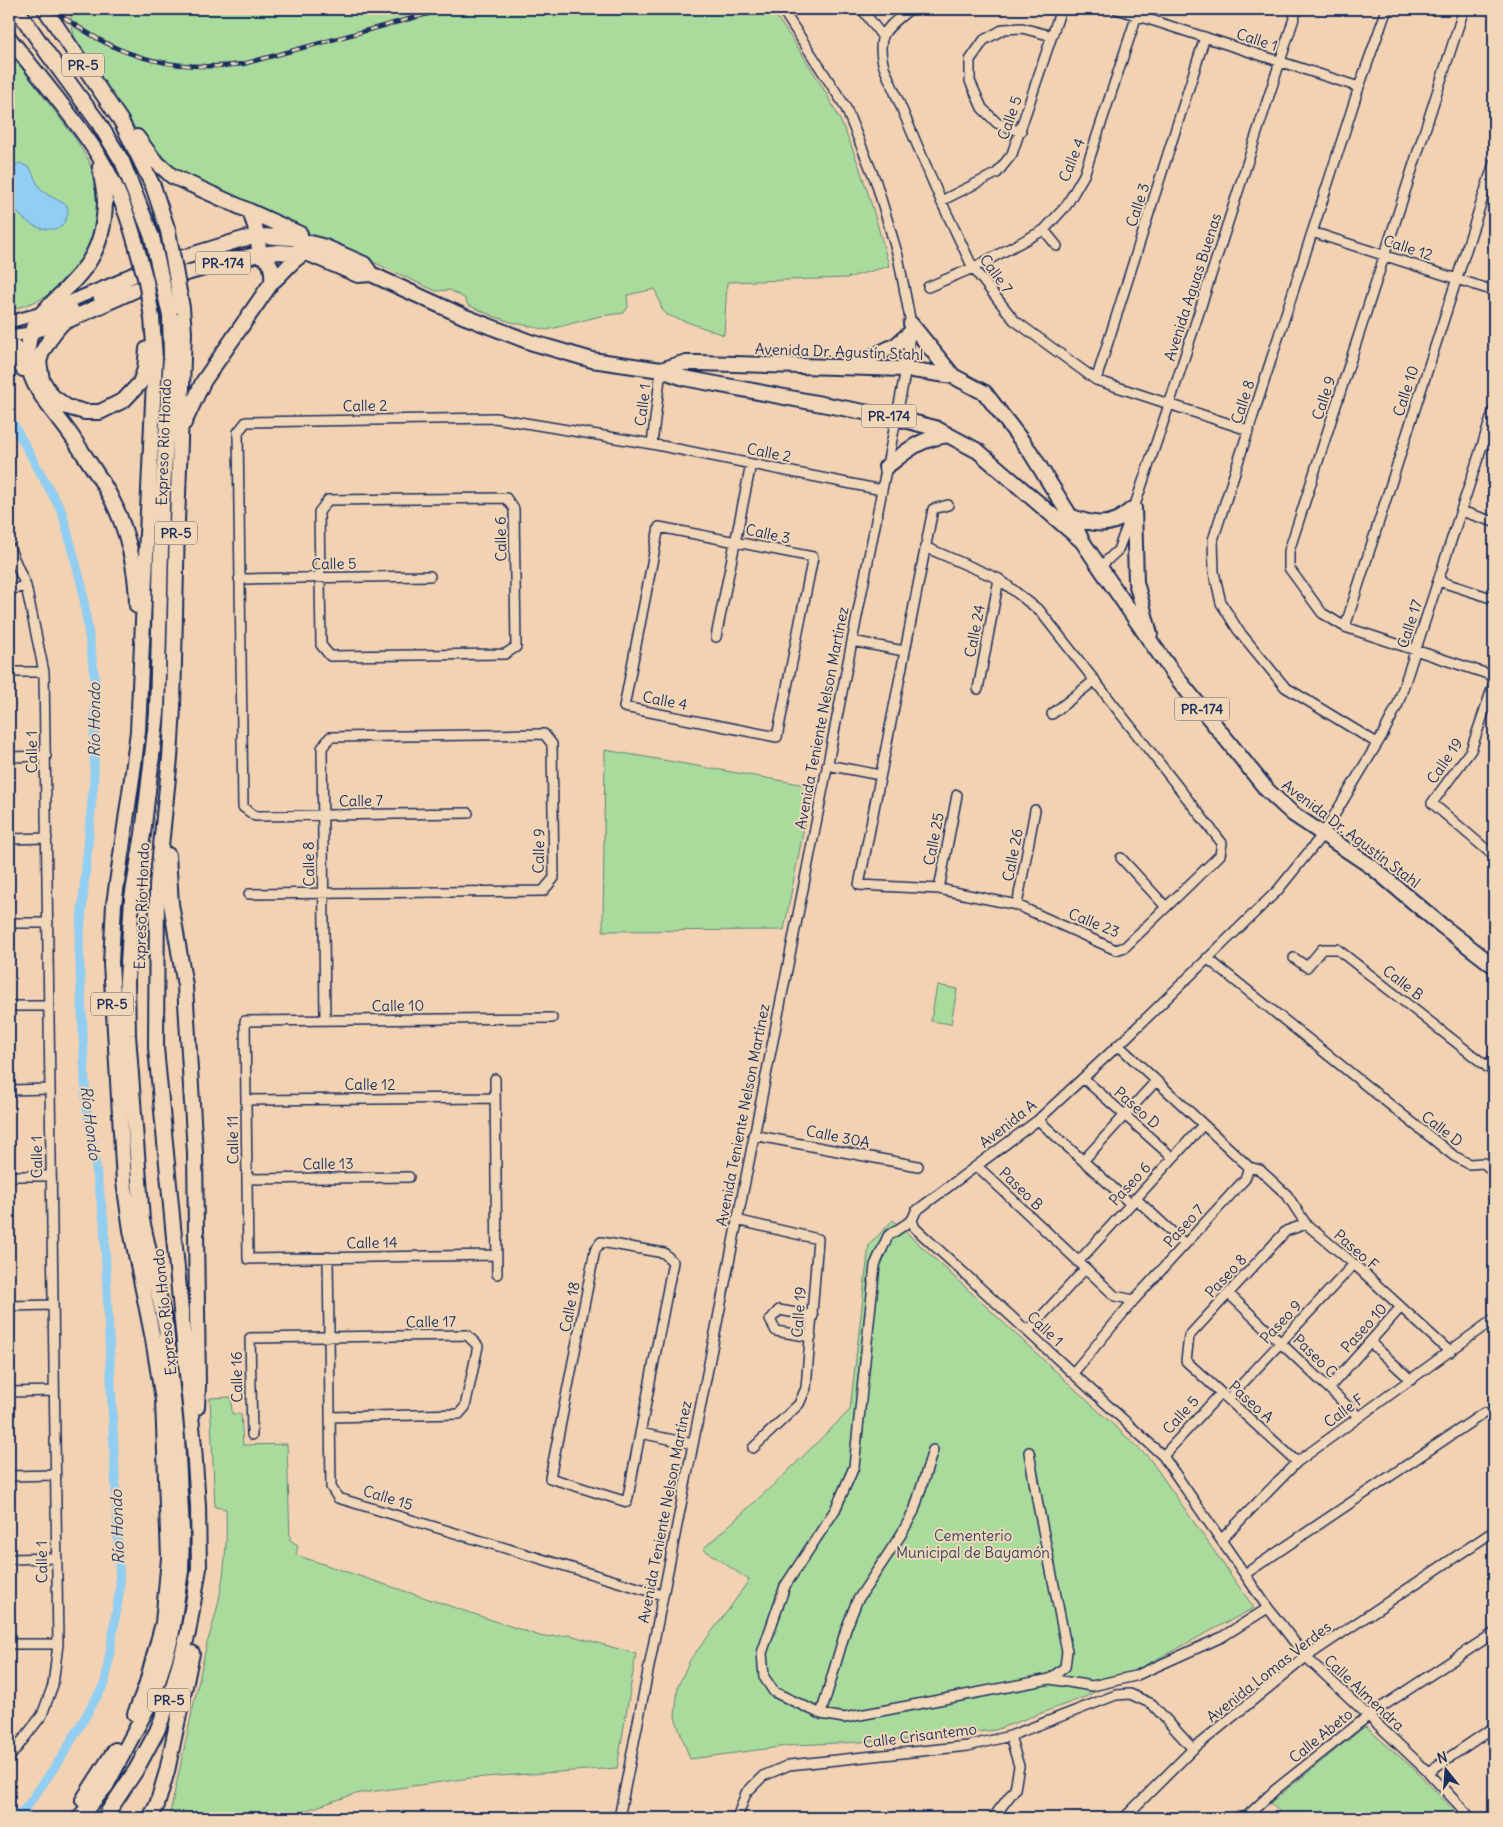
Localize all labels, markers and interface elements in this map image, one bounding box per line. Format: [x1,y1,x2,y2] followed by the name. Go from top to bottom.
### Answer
[1234,24,1280,55] street label: Calle 1
[62,54,104,76] road number: PR-5
[993,93,1026,142] street label: Calle 5
[1054,135,1089,184] street label: Calle 4
[1122,180,1154,229] street label: Calle 3
[1160,210,1225,363] street label: Avenida Aguas Buenas
[1381,231,1435,264] street label: Calle 12
[976,250,1017,297] street label: Calle 7
[196,252,250,274] road number: PR-174
[755,339,924,364] street label: Avenida Dr. Agustín Stahl
[1388,363,1423,419] street label: Calle 10
[1307,373,1340,422] street label: Calle 9
[1226,377,1259,426] street label: Calle 8
[152,378,175,506] street label: Expreso Río Hondo
[630,383,655,427] street label: Calle 1
[342,396,388,415] street label: Calle 2
[862,404,916,428] road number: PR-174
[745,439,793,466] street label: Calle 2
[491,516,510,562] street label: Calle 6
[744,520,792,548] street label: Calle 3
[155,522,197,544] road number: PR-5
[311,554,357,573] street label: Calle 5
[1393,597,1426,651] street label: Calle 17
[960,603,989,659] street label: Calle 24
[791,605,852,831] street label: Avenida Teniente Nelson Martínez
[84,682,104,757] water label: Río Hondo
[641,687,689,714] street label: Calle 4
[1174,698,1230,721] road number: PR-174
[22,731,41,773] street label: Calle 1
[1422,734,1467,787] street label: Calle 19
[1278,775,1424,892] street label: Avenida Dr. Agustín Stahl
[339,791,383,810] street label: Calle 7
[919,811,948,867] street label: Calle 25
[998,827,1027,883] street label: Calle 26
[529,828,548,874] street label: Calle 9
[299,841,318,887] street label: Calle 8
[130,842,153,970] street label: Expreso Río Hondo
[1066,904,1123,941] street label: Calle 23
[1379,961,1428,1005] street label: Calle B
[91,992,133,1016] road number: PR-5
[372,996,424,1015] street label: Calle 10
[712,1002,773,1228] street label: Avenida Teniente Nelson Martínez
[345,1075,395,1094] street label: Calle 12
[1110,1082,1164,1133] street label: Paseo D
[77,1085,106,1162] water label: Río Hondo
[975,1095,1040,1152] street label: Avenida A
[1418,1107,1467,1151] street label: Calle D
[223,1116,242,1164] street label: Calle 11
[805,1121,872,1152] street label: Calle 30A
[27,1136,46,1178] street label: Calle 1
[302,1154,354,1173] street label: Calle 13
[1105,1158,1155,1209] street label: Paseo 6
[995,1163,1047,1214] street label: Paseo B
[1159,1200,1208,1251] street label: Paseo 7
[1330,1225,1383,1274] street label: Paseo F
[346,1233,398,1252] street label: Calle 14
[148,1248,181,1376] street label: Expreso Río Hondo
[1201,1250,1251,1301] street label: Paseo 8
[555,1280,584,1334] street label: Calle 18
[787,1286,810,1338] street label: Calle 19
[1256,1296,1306,1347] street label: Paseo 9
[1337,1299,1391,1356] street label: Paseo 10
[1023,1307,1067,1350] street label: Calle 1
[406,1312,456,1331] street label: Calle 17
[1289,1330,1341,1381] street label: Paseo C
[227,1351,246,1403] street label: Calle 16
[1225,1377,1278,1427] street label: Paseo A
[1320,1389,1368,1432] street label: Calle F
[1158,1391,1203,1438] street label: Calle 5
[634,1399,695,1625] street label: Avenida Teniente Nelson Martínez
[361,1481,415,1514] street label: Calle 15
[106,1488,128,1565] water label: Río Hondo
[896,1526,1050,1562] park label: Cementerio Municipal de Bayamón
[32,1541,51,1583] street label: Calle 1
[1203,1617,1335,1726] street label: Avenida Lomas Verdes
[1320,1651,1409,1735] street label: Calle Almendra
[148,1688,190,1712] road number: PR-5
[1285,1704,1356,1767] street label: Calle Abeto
[862,1719,978,1752] street label: Calle Crisantemo
[1420,1744,1470,1794] north arrow
[1435,1748,1449,1768] text: N

